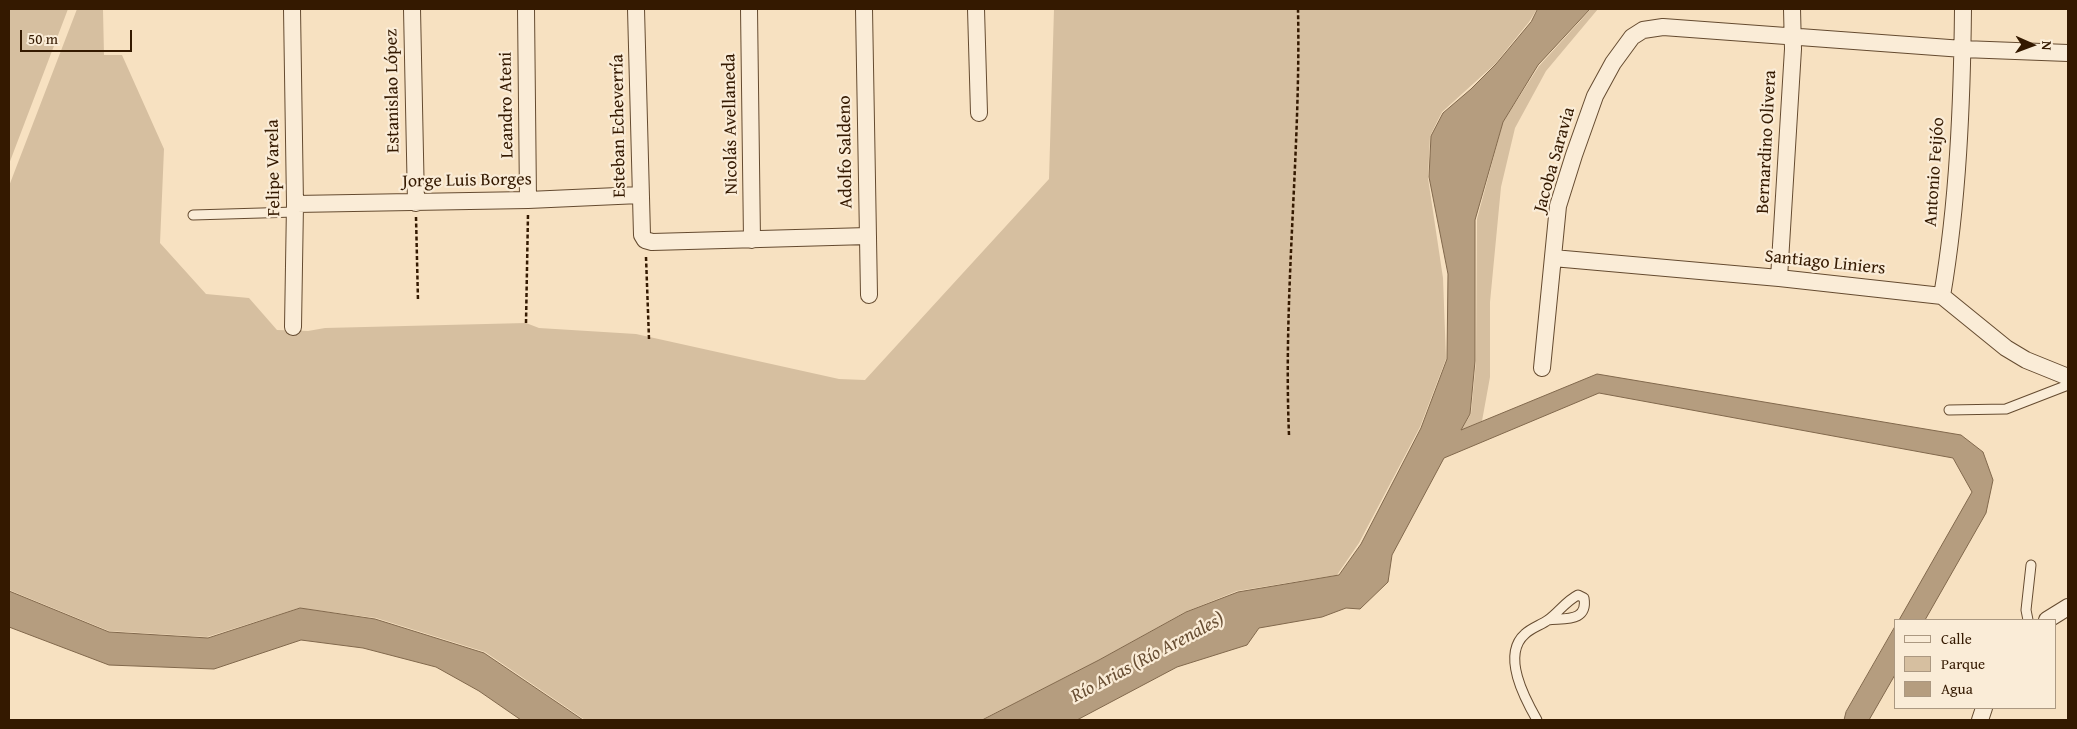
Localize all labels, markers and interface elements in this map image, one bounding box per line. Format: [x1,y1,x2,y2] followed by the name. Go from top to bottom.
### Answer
[22,20,135,52] scale bar
[2007,20,2057,70] north arrow
[28,28,58,49] text: 50 m
[381,29,405,153] street label: Estanislao López
[2037,40,2057,51] text: N
[495,52,519,158] street label: Leandro Ateni
[719,53,743,195] street label: Nicolás Avellaneda
[607,54,631,198] street label: Esteban Echeverría
[1752,70,1782,214] street label: Bernardino Olivera
[834,95,858,209] street label: Adolfo Saldeno
[1530,105,1580,215] street label: Jacoba Saravia
[1920,117,1950,227] street label: Antonio Feijóo
[262,119,286,217] street label: Felipe Varela
[402,169,532,193] street label: Jorge Luis Borges
[1763,246,1887,280] street label: Santiago Liniers
[1068,608,1228,708] water label: Río Arias (Río Arenales)
[1894,619,2057,709] legend
[1941,628,1972,649] text: Calle
[1941,653,1985,674] text: Parque
[1941,678,1973,699] text: Agua

